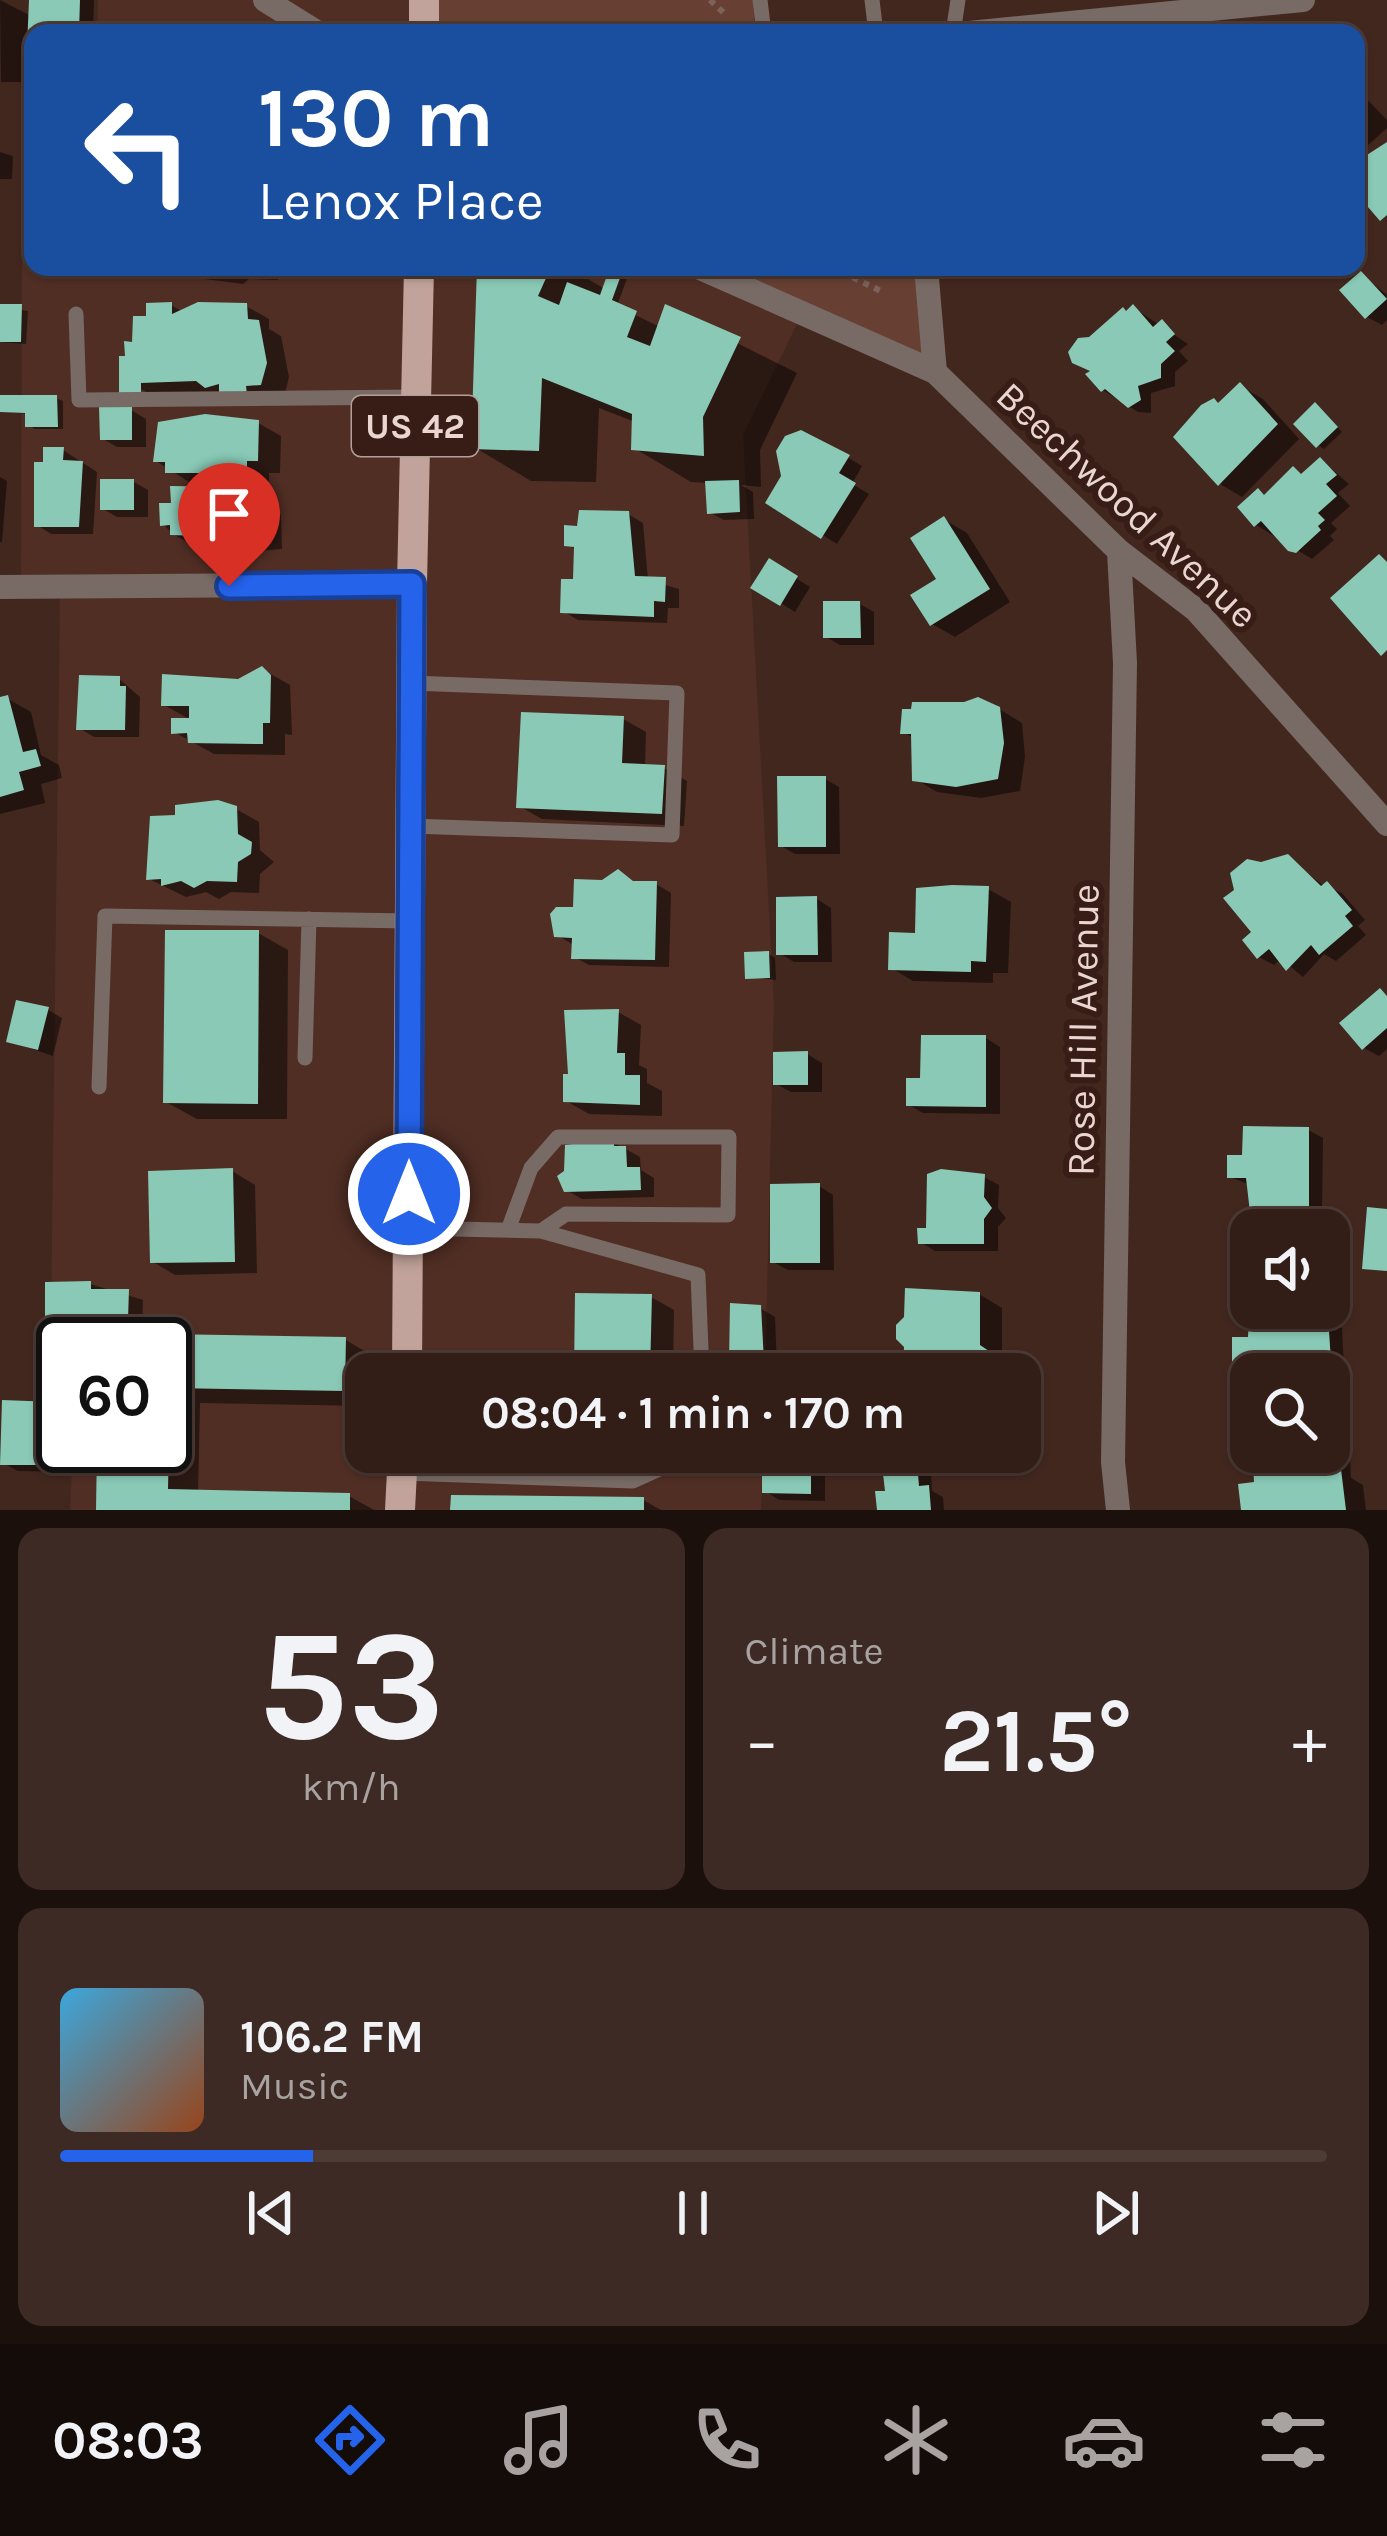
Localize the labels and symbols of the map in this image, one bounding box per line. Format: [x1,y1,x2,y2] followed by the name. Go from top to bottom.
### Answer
[987,372,1267,638] street label: Beechwood Avenue
[352,396,478,456] road number: US 42
[178,463,280,586] pin
[1057,884,1109,1176] street label: Rose Hill Avenue
[346,1131,472,1257] position arrow
[36,1317,192,1473] speed limit sign: 60

